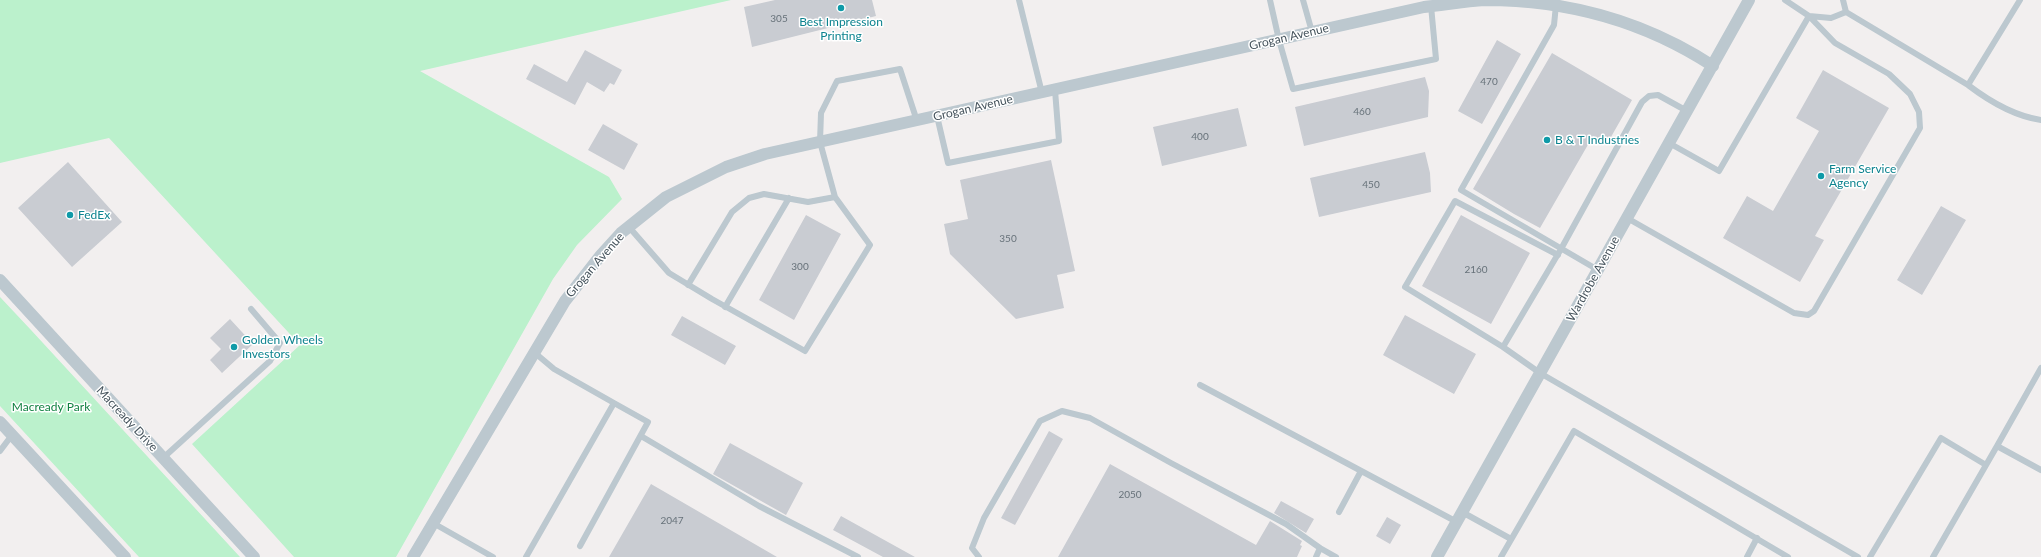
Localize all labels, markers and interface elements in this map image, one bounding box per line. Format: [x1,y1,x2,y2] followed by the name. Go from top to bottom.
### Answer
[836,3,846,13] marker: Best Impression Printing
[770,13,788,25] house number: 305
[799,15,883,43] place label: Best Impression Printing
[1248,21,1330,53] street label: Grogan Avenue
[1480,76,1498,88] house number: 470
[932,92,1014,124] street label: Grogan Avenue
[1353,106,1371,118] house number: 460
[1191,131,1209,143] house number: 400
[1555,133,1639,147] place label: B & T Industries
[1542,135,1552,145] marker: B & T Industries
[1829,162,1896,190] place label: Farm Service Agency
[1816,171,1826,181] marker: Farm Service Agency
[1362,179,1380,191] house number: 450
[78,208,110,222] place label: FedEx
[65,210,75,220] marker: FedEx
[563,230,627,300] street label: Grogan Avenue
[999,233,1017,245] house number: 350
[1564,234,1622,324] street label: Wardrobe Avenue
[791,261,809,273] house number: 300
[1464,264,1488,276] house number: 2160
[242,333,323,361] place label: Golden Wheels Investors
[229,342,239,352] marker: Golden Wheels Investors
[93,383,161,455] street label: Macready Drive
[12,400,90,414] park label: Macready Park
[1118,489,1142,501] house number: 2050
[660,515,684,527] house number: 2047

